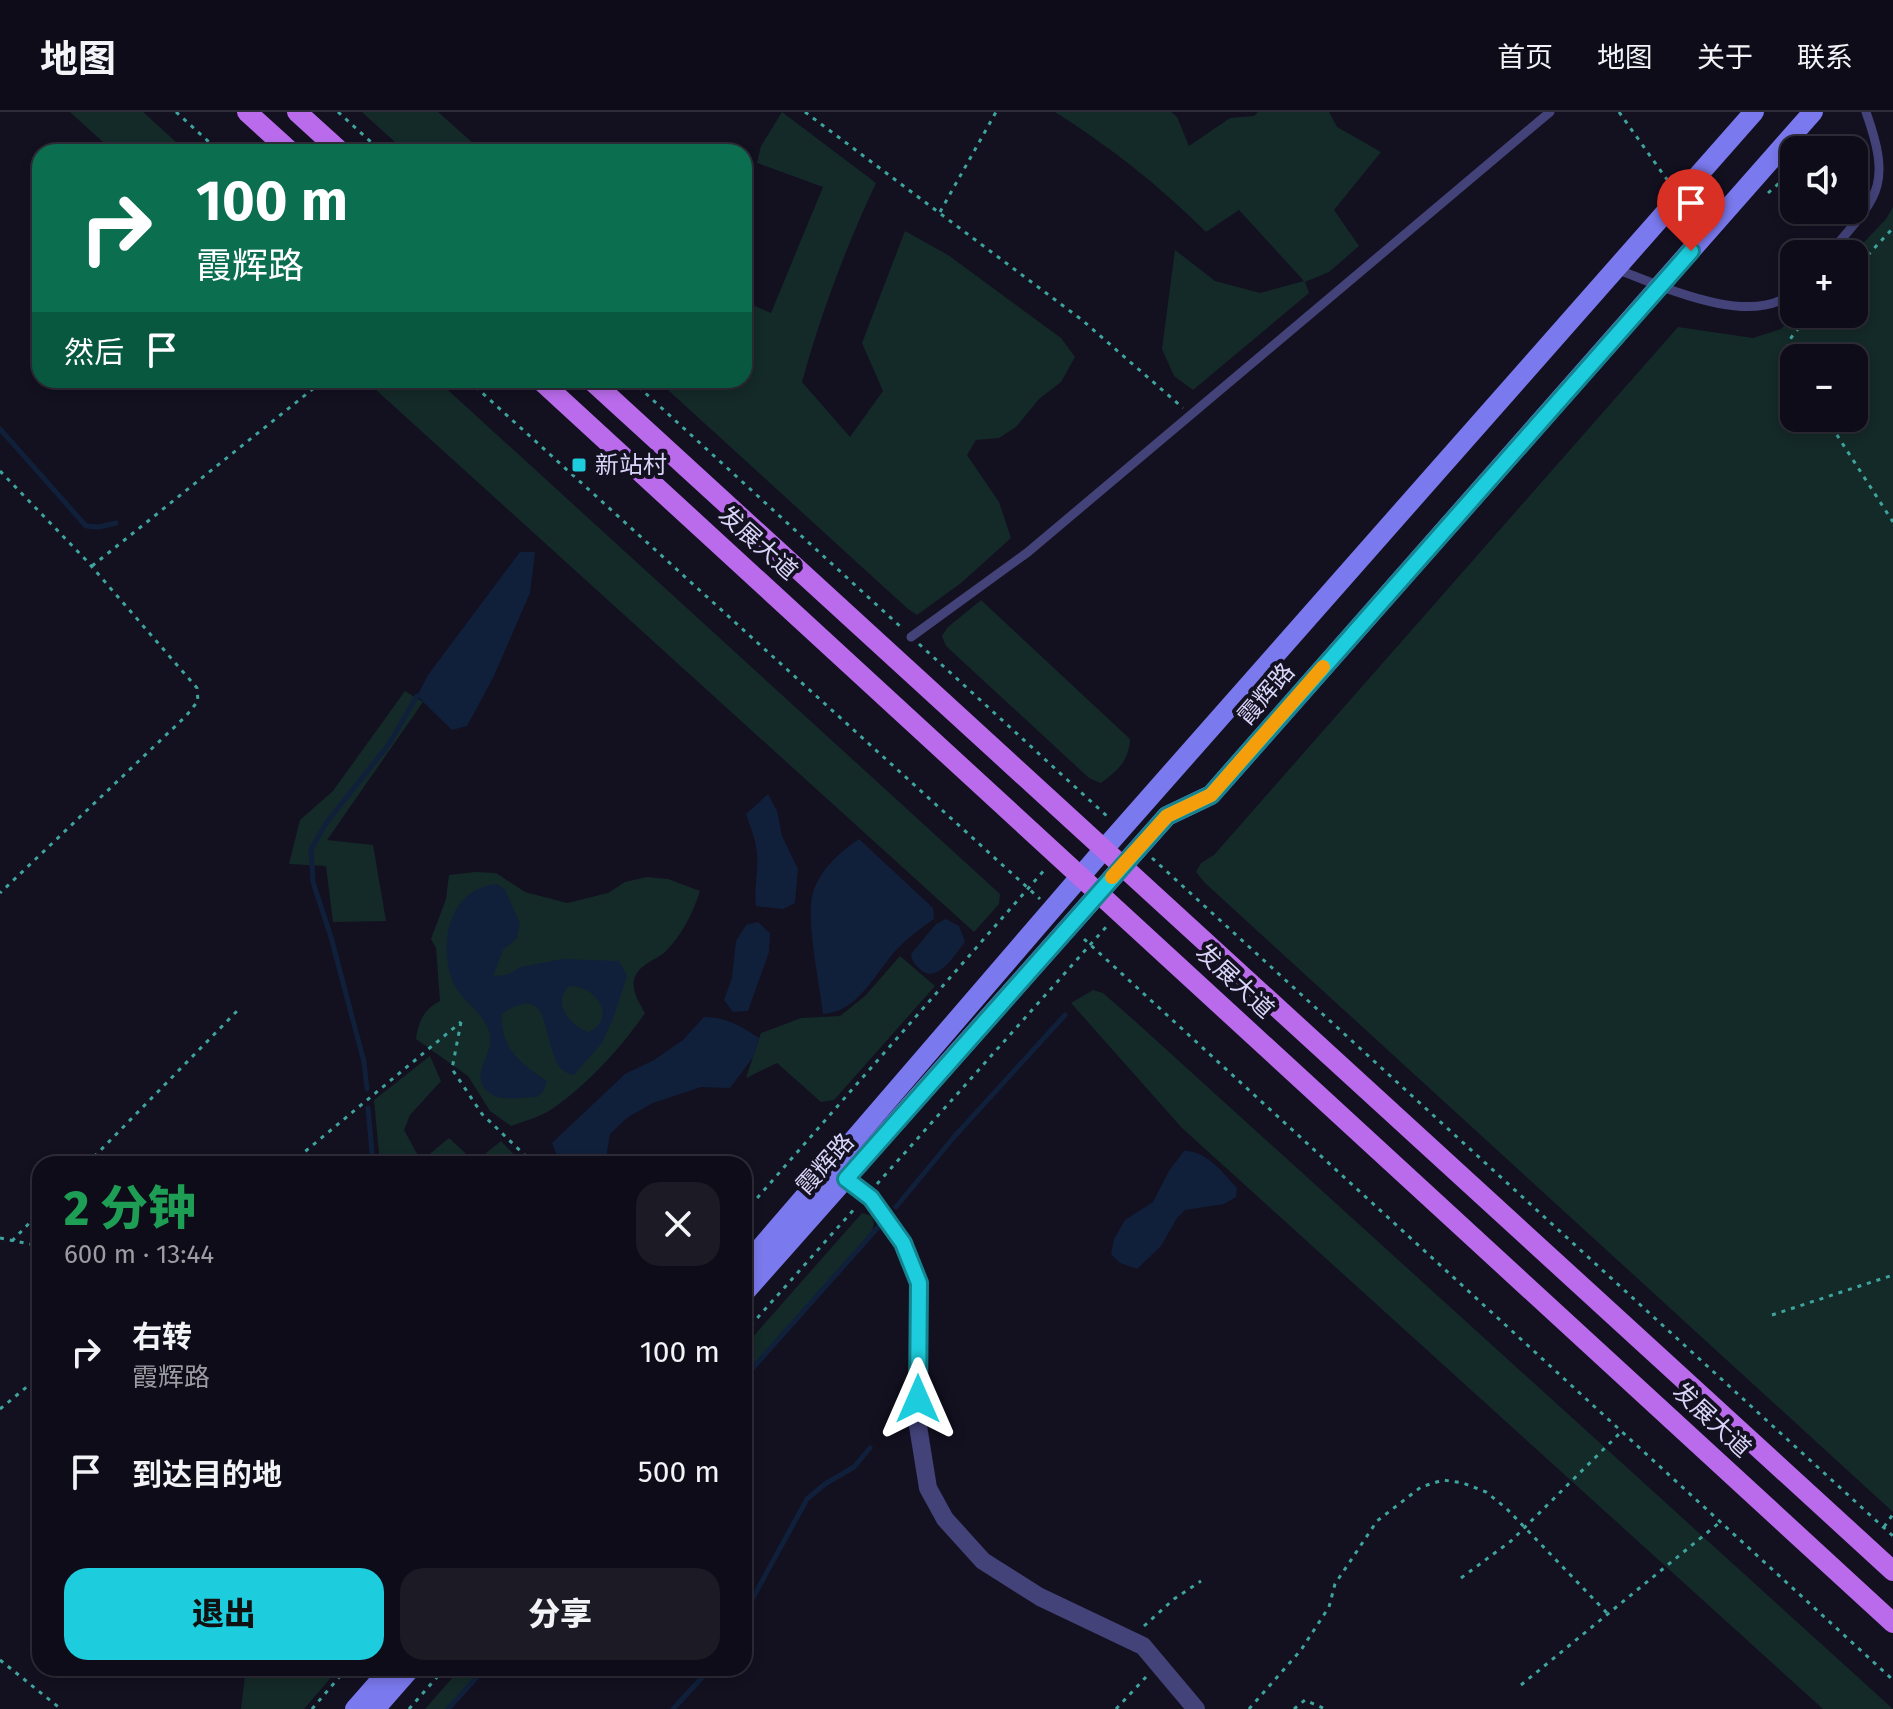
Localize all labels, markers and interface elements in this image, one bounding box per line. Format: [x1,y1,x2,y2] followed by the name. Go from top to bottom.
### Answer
[40,36,116,82] text: 地图
[1497,41,1553,74] text: 首页
[1597,41,1653,74] text: 地图
[1697,41,1753,74] text: 关于
[1797,41,1853,74] text: 联系
[1780,136,1868,432] map controls
[1780,136,1868,224] button: sound
[196,168,348,235] text: 100 m
[1657,169,1725,251] pin
[64,176,168,280] icon: right
[1669,181,1713,225] icon: arrive
[1780,240,1868,328] button: +
[196,244,304,288] text: 霞辉路
[140,328,184,372] icon: arrive
[64,335,124,371] text: 然后
[1780,344,1868,432] button: −
[595,451,667,479] place label: 新站村
[570,456,588,474] marker: 新站村
[713,500,803,586] street label: 发展大道
[1232,658,1300,730] street label: 霞辉路
[1190,938,1280,1024] street label: 发展大道
[791,1128,859,1200] street label: 霞辉路
[64,1180,196,1238] text: 2 分钟
[636,1182,720,1266] button: close
[64,1239,214,1270] text: 600 m · 13:44
[132,1319,192,1355] text: 右转
[64,1330,108,1374] icon: right
[640,1334,720,1370] text: 100 m
[876,1357,960,1441] position arrow
[132,1362,210,1393] text: 霞辉路
[1667,1377,1757,1463] street label: 发展大道
[64,1450,108,1494] icon: arrive
[638,1454,720,1490] text: 500 m
[132,1457,282,1493] text: 到达目的地
[64,1568,384,1660] button: 退出
[400,1568,720,1660] button: 分享

